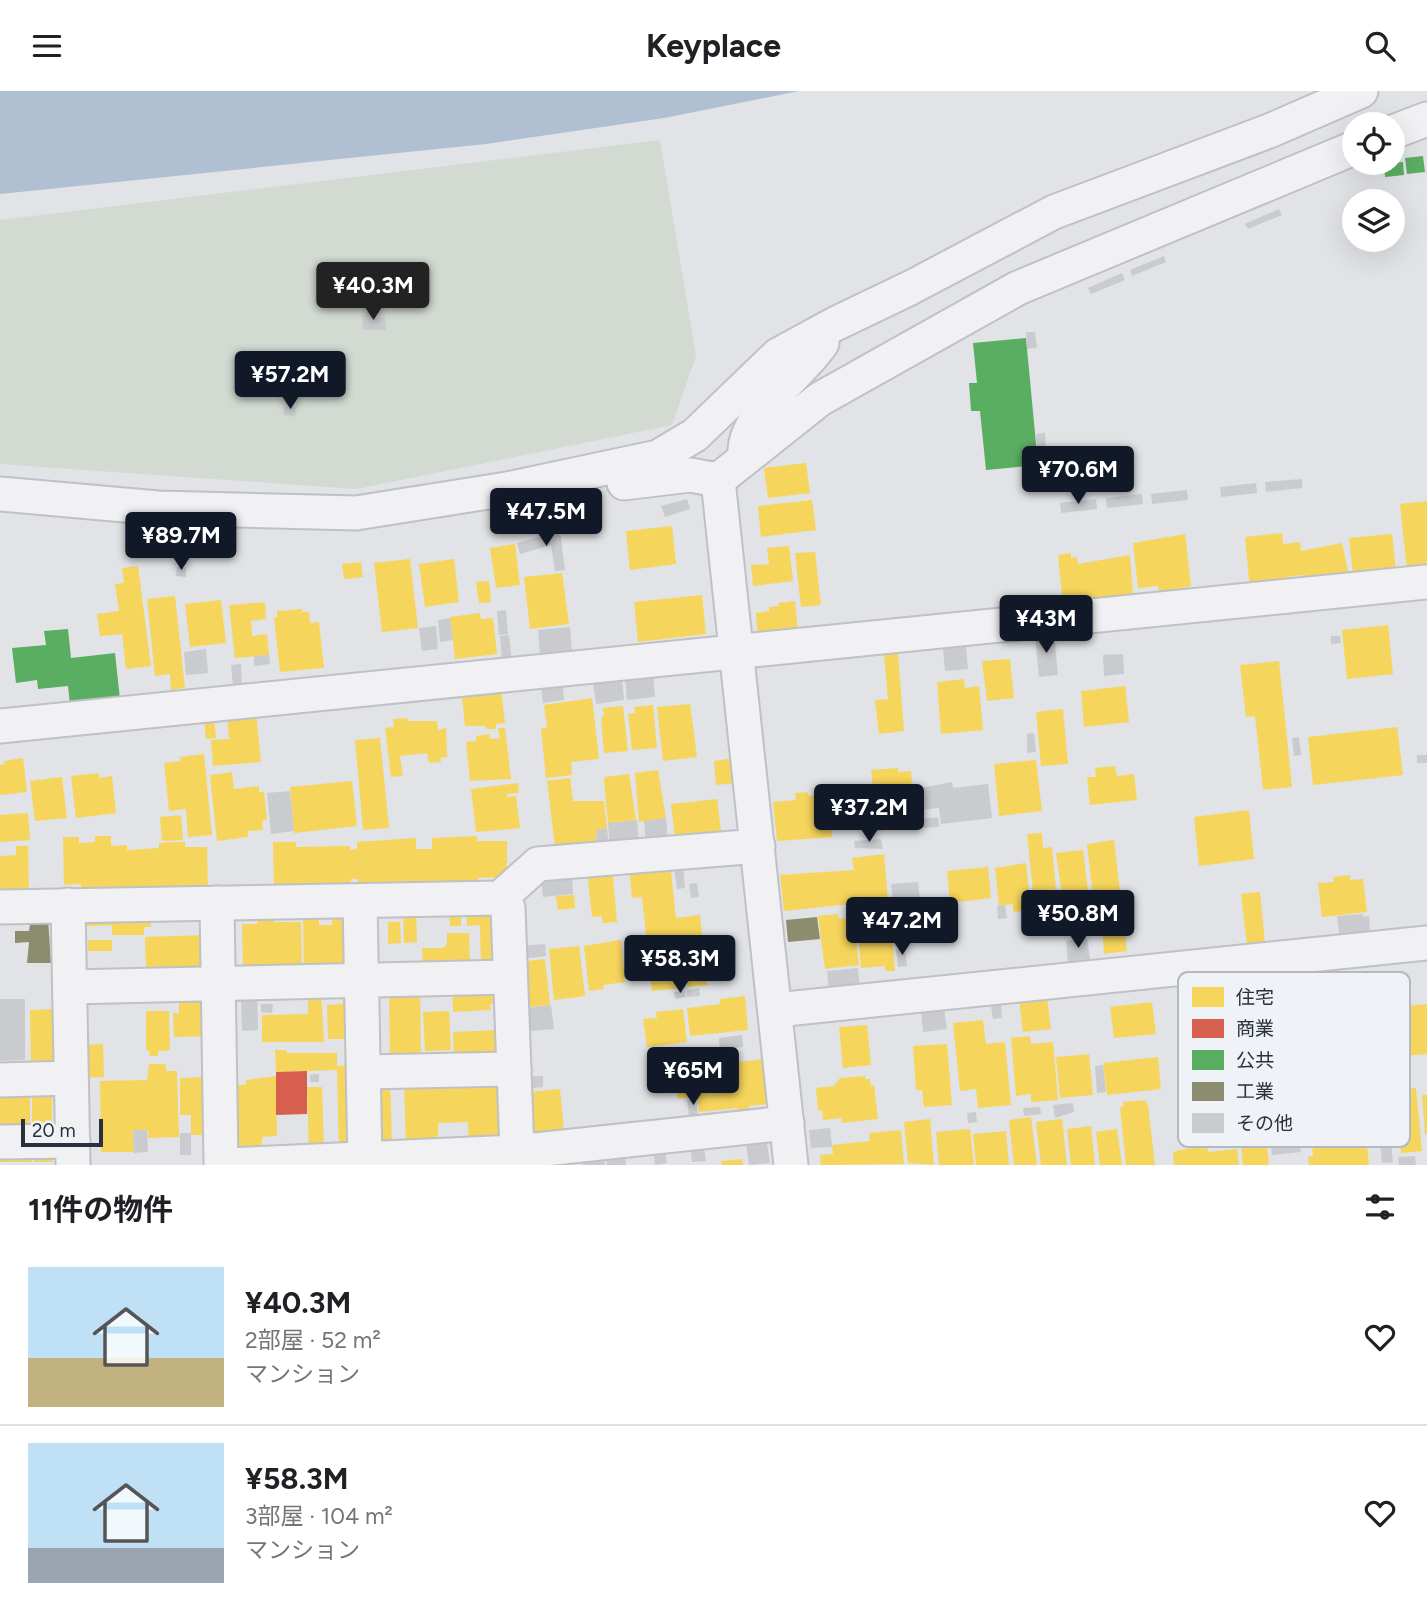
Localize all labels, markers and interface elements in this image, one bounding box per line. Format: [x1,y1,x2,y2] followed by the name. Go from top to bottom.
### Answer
[28,27,66,65] icon: menu
[646,27,781,65] text: Keyplace
[1361,27,1399,65] icon: search
[1342,112,1405,252] map controls
[1342,112,1405,175] button: locate
[1342,189,1405,252] button: layers
[316,263,430,322] pin: ¥40.3M
[332,271,414,299] text: ¥40.3M
[233,351,347,411] pin: ¥57.2M
[251,360,329,388] text: ¥57.2M
[1021,447,1135,506] pin: ¥70.6M
[1038,455,1118,483] text: ¥70.6M
[489,489,603,548] pin: ¥47.5M
[506,497,586,525] text: ¥47.5M
[124,512,238,572] pin: ¥89.7M
[141,521,221,549] text: ¥89.7M
[1005,595,1087,655] pin: ¥43M
[1016,604,1076,632] text: ¥43M
[812,785,926,844] pin: ¥37.2M
[830,793,908,821] text: ¥37.2M
[1021,891,1135,950] pin: ¥50.8M
[845,897,959,957] pin: ¥47.2M
[1037,899,1119,927] text: ¥50.8M
[862,906,942,934] text: ¥47.2M
[623,935,737,995] pin: ¥58.3M
[640,944,720,972] text: ¥58.3M
[1178,972,1410,1147] legend
[1236,986,1274,1009] text: 住宅
[1236,1017,1274,1040] text: 商業
[652,1047,734,1107] pin: ¥65M
[1236,1049,1274,1072] text: 公共
[663,1056,723,1084] text: ¥65M
[1236,1080,1274,1103] text: 工業
[1236,1112,1293,1135] text: その他
[21,1116,103,1148] scale bar
[32,1119,76,1142] text: 20 m
[1361,1188,1399,1226] icon: filters
[28,1191,173,1228] text: 11件の物件
[245,1284,351,1321] text: ¥40.3M
[84,1295,168,1379] icon: home
[1361,1318,1399,1356] icon: heart
[245,1326,381,1354] text: 2部屋 · 52 m²
[245,1360,360,1388] text: マンション
[245,1460,349,1497] text: ¥58.3M
[84,1471,168,1555] icon: home
[1361,1494,1399,1532] icon: heart
[245,1502,393,1530] text: 3部屋 · 104 m²
[245,1536,360,1564] text: マンション

